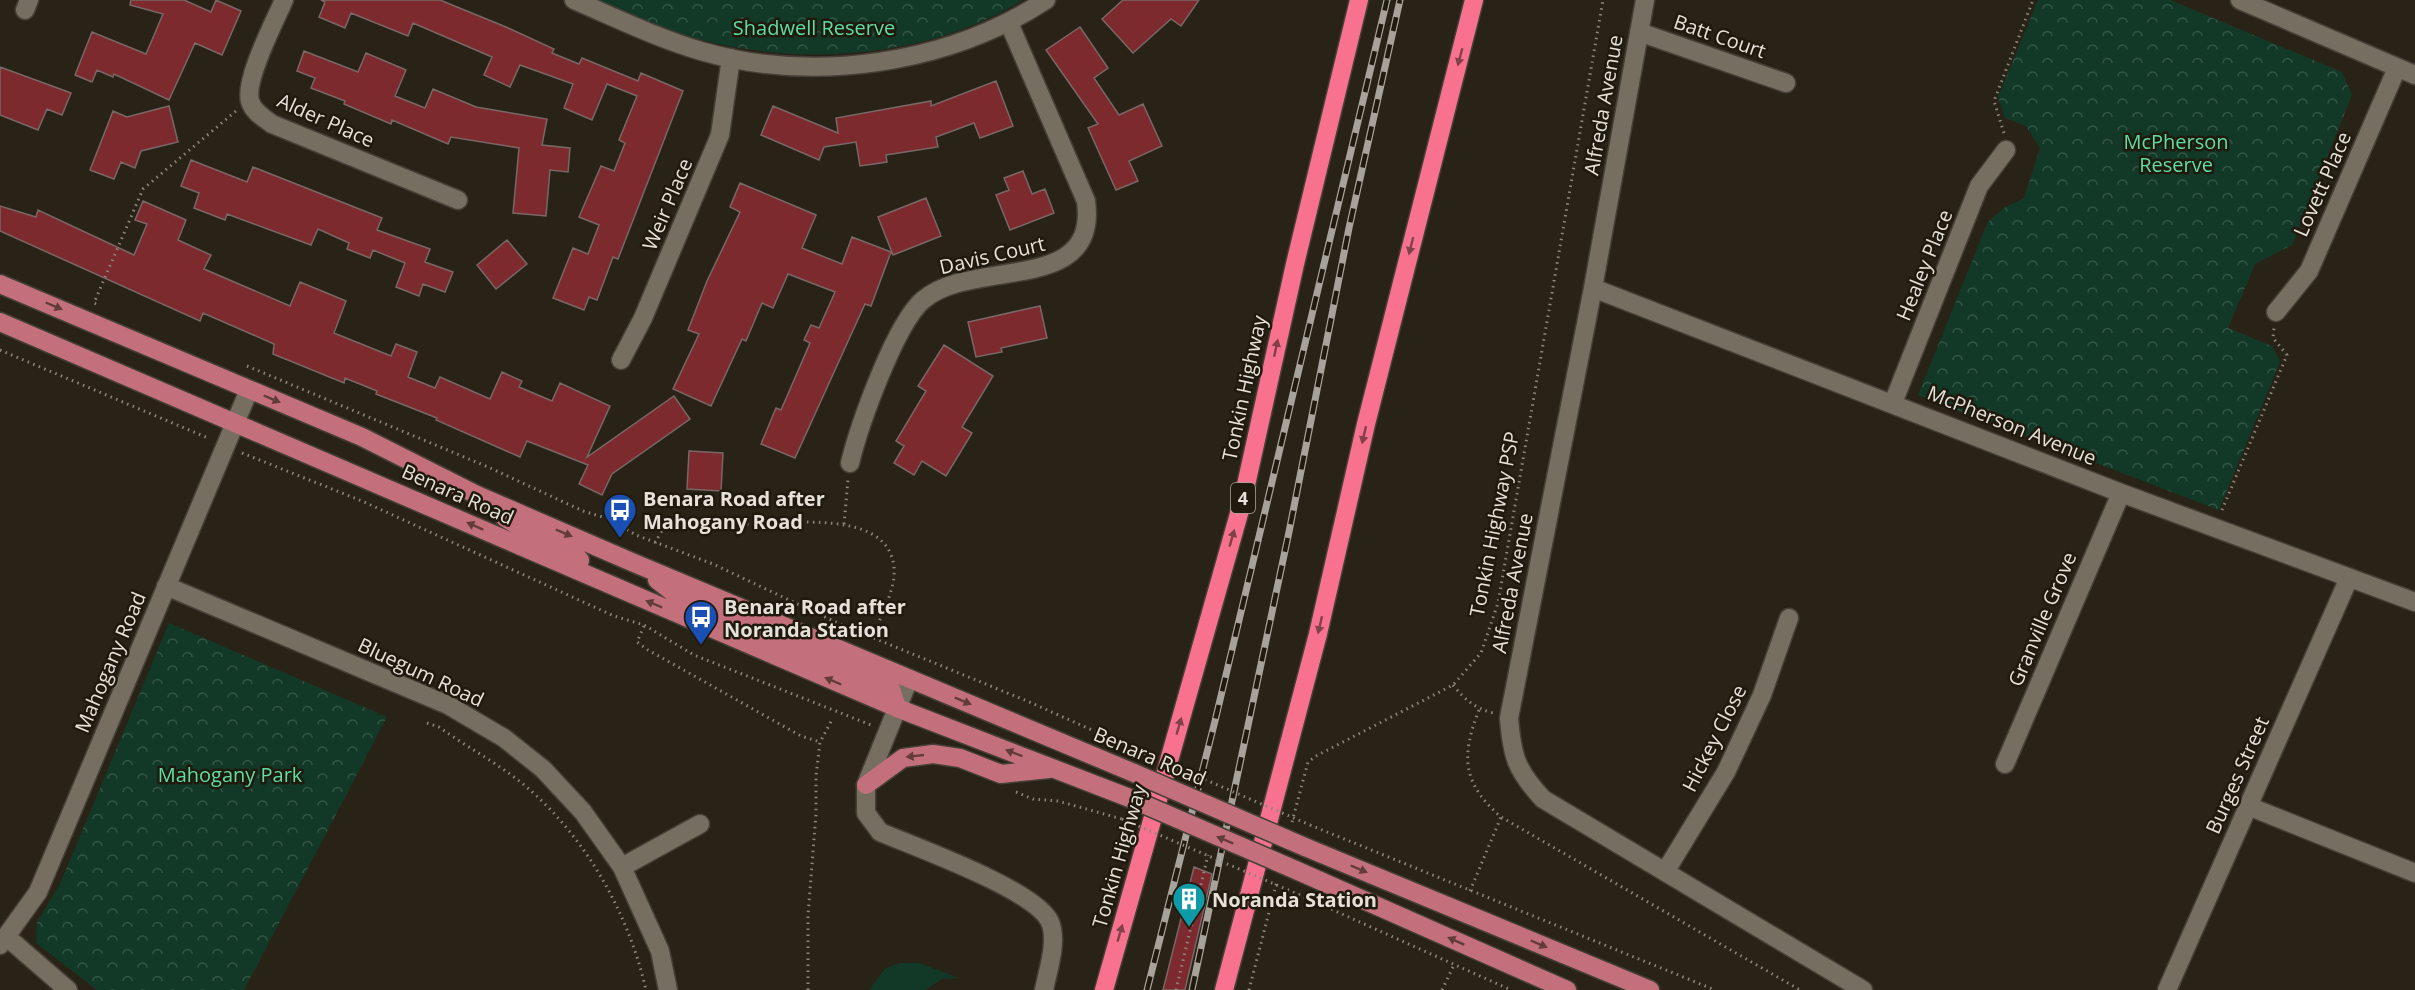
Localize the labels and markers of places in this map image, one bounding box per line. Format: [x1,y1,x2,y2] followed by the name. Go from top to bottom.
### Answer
[643,485,825,535] place label: Benara Road after Mahogany Road
[602,492,638,539] bus stop icon: Benara Road after Mahogany Road
[724,593,906,643] place label: Benara Road after Noranda Station
[683,599,719,646] bus stop icon: Benara Road after Noranda Station
[1171,881,1207,928] building icon: Noranda Station
[1212,886,1377,913] place label: Noranda Station

